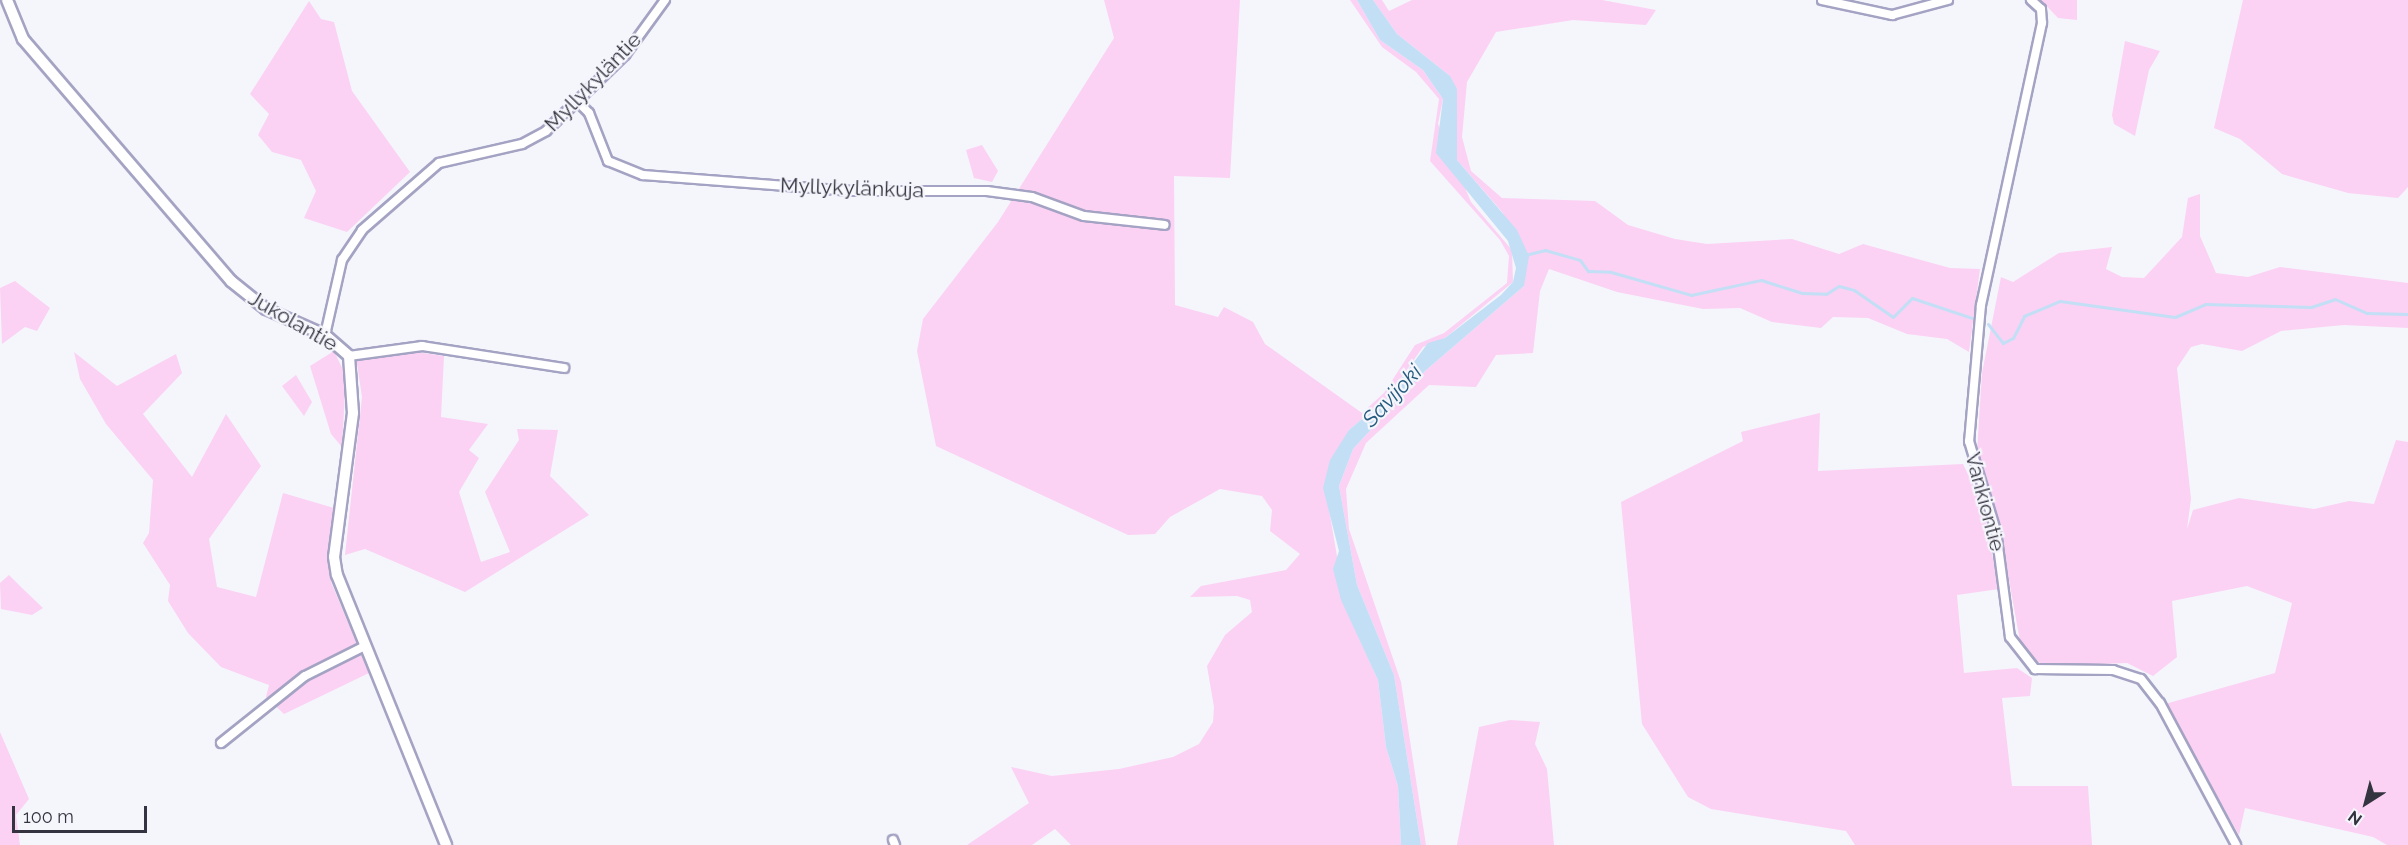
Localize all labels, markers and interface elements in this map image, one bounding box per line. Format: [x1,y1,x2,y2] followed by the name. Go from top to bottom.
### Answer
[539,27,647,137] street label: Myllykyläntie
[780,173,924,203] street label: Myllykylänkuja
[244,285,342,357] street label: Jukolantie
[1357,359,1427,433] water label: Savijoki
[1960,450,2010,554] street label: Vankiontie
[2336,773,2396,833] north arrow
[15,794,150,832] scale bar
[23,806,74,827] text: 100 m
[2345,807,2366,829] text: N

